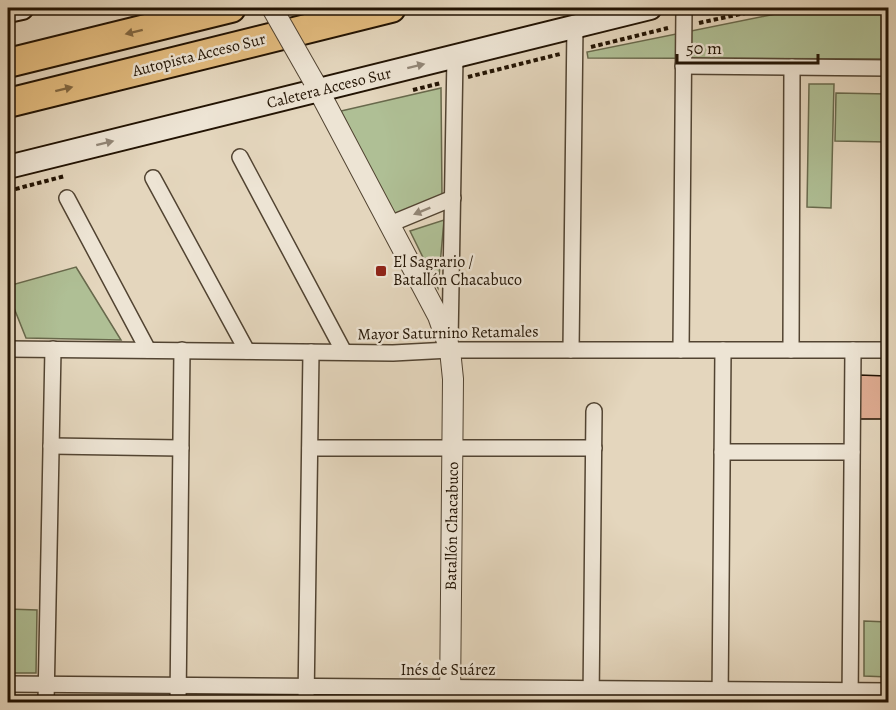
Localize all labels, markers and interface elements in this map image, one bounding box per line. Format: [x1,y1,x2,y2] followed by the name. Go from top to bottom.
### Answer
[125,27,143,37] one-way arrow
[677,27,818,65] scale bar
[129,28,268,82] street label: Autopista Acceso Sur
[686,36,722,60] text: 50 m
[407,61,425,70] one-way arrow
[264,62,394,114] street label: Caletera Acceso Sur
[55,83,73,93] one-way arrow
[96,138,114,148] one-way arrow
[412,206,430,216] one-way arrow
[393,251,522,291] place label: El Sagrario / Batallón Chacabuco
[374,264,388,278] marker: El Sagrario / Batallón Chacabuco
[357,320,539,346] street label: Mayor Saturnino Retamales
[440,461,464,591] street label: Batallón Chacabuco
[400,659,496,681] street label: Inés de Suárez

